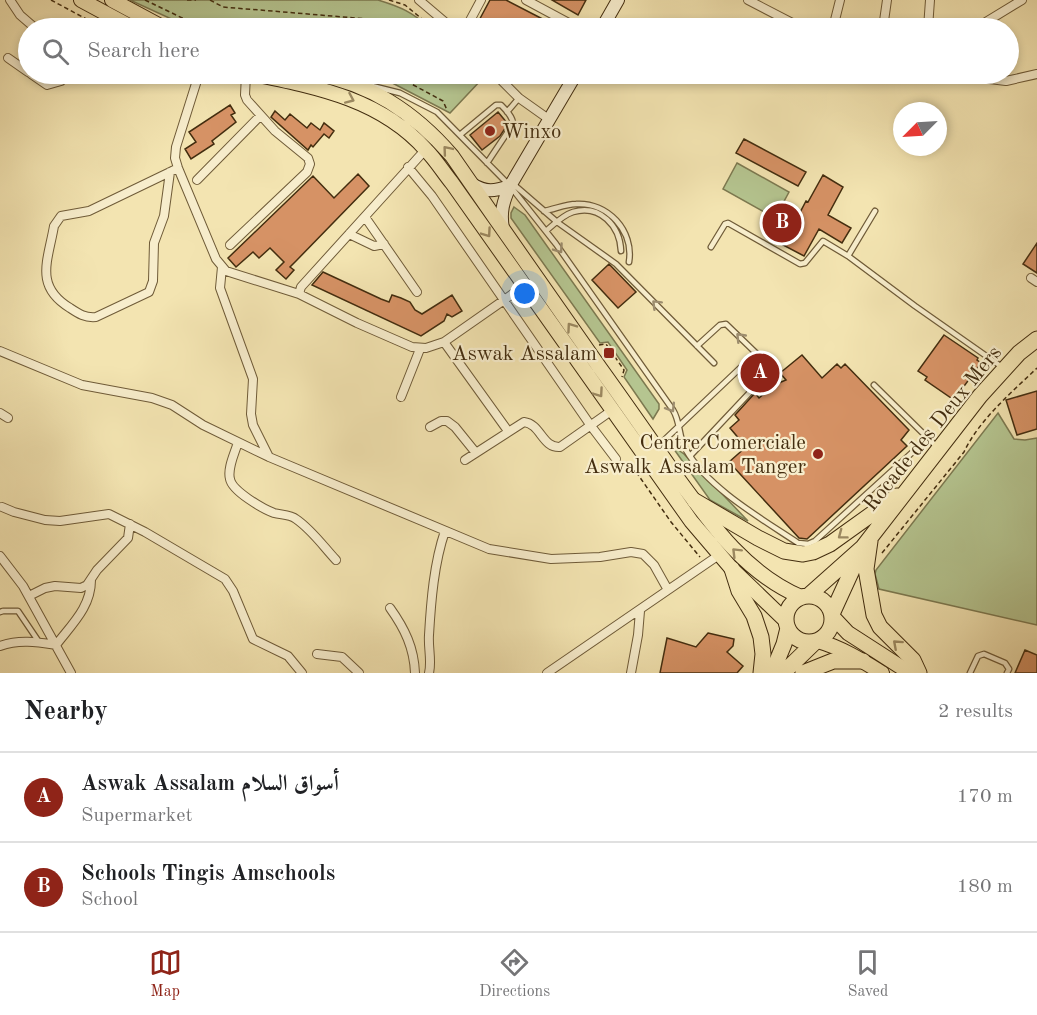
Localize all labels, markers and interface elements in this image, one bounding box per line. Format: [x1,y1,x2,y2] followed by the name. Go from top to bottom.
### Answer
[18,18,1019,84] search box
[39,35,72,68] icon: search
[87,40,200,62] text: Search here
[344,91,355,103] one-way arrow
[893,102,947,156] north arrow
[502,122,561,143] place label: Winxo
[483,124,497,138] marker: Winxo
[443,146,454,157] one-way arrow
[762,200,802,246] pin: B
[480,226,491,237] one-way arrow
[552,243,563,254] one-way arrow
[510,279,539,308] your location
[652,301,663,311] one-way arrow
[567,322,578,333] one-way arrow
[736,333,747,344] one-way arrow
[860,342,1006,516] street label: Rocade des Deux Mers
[452,344,597,365] place label: Aswak Assalam
[602,346,616,360] marker: Aswak Assalam
[740,350,780,395] pin: A
[592,386,603,397] one-way arrow
[664,402,675,413] one-way arrow
[584,433,806,478] place label: Centre Comerciale Aswalk Assalam Tanger
[811,447,825,461] marker: Centre Comerciale Aswalk Assalam Tanger
[838,527,849,538] one-way arrow
[732,548,743,559] one-way arrow
[893,640,904,651] one-way arrow
[24,699,108,725] text: Nearby
[938,702,1013,722] text: 2 results
[81,773,339,795] text: Aswak Assalam أسواق السلام
[36,787,51,807] text: A
[957,787,1013,807] text: 170 m
[81,806,192,826] text: Supermarket
[81,863,335,885] text: Schools Tingis Amschools
[36,877,51,897] text: B
[957,877,1013,897] text: 180 m
[81,890,138,910] text: School
[149,946,182,1002] tab: Map
[479,946,550,1002] tab: Directions
[848,946,888,1002] tab: Saved

